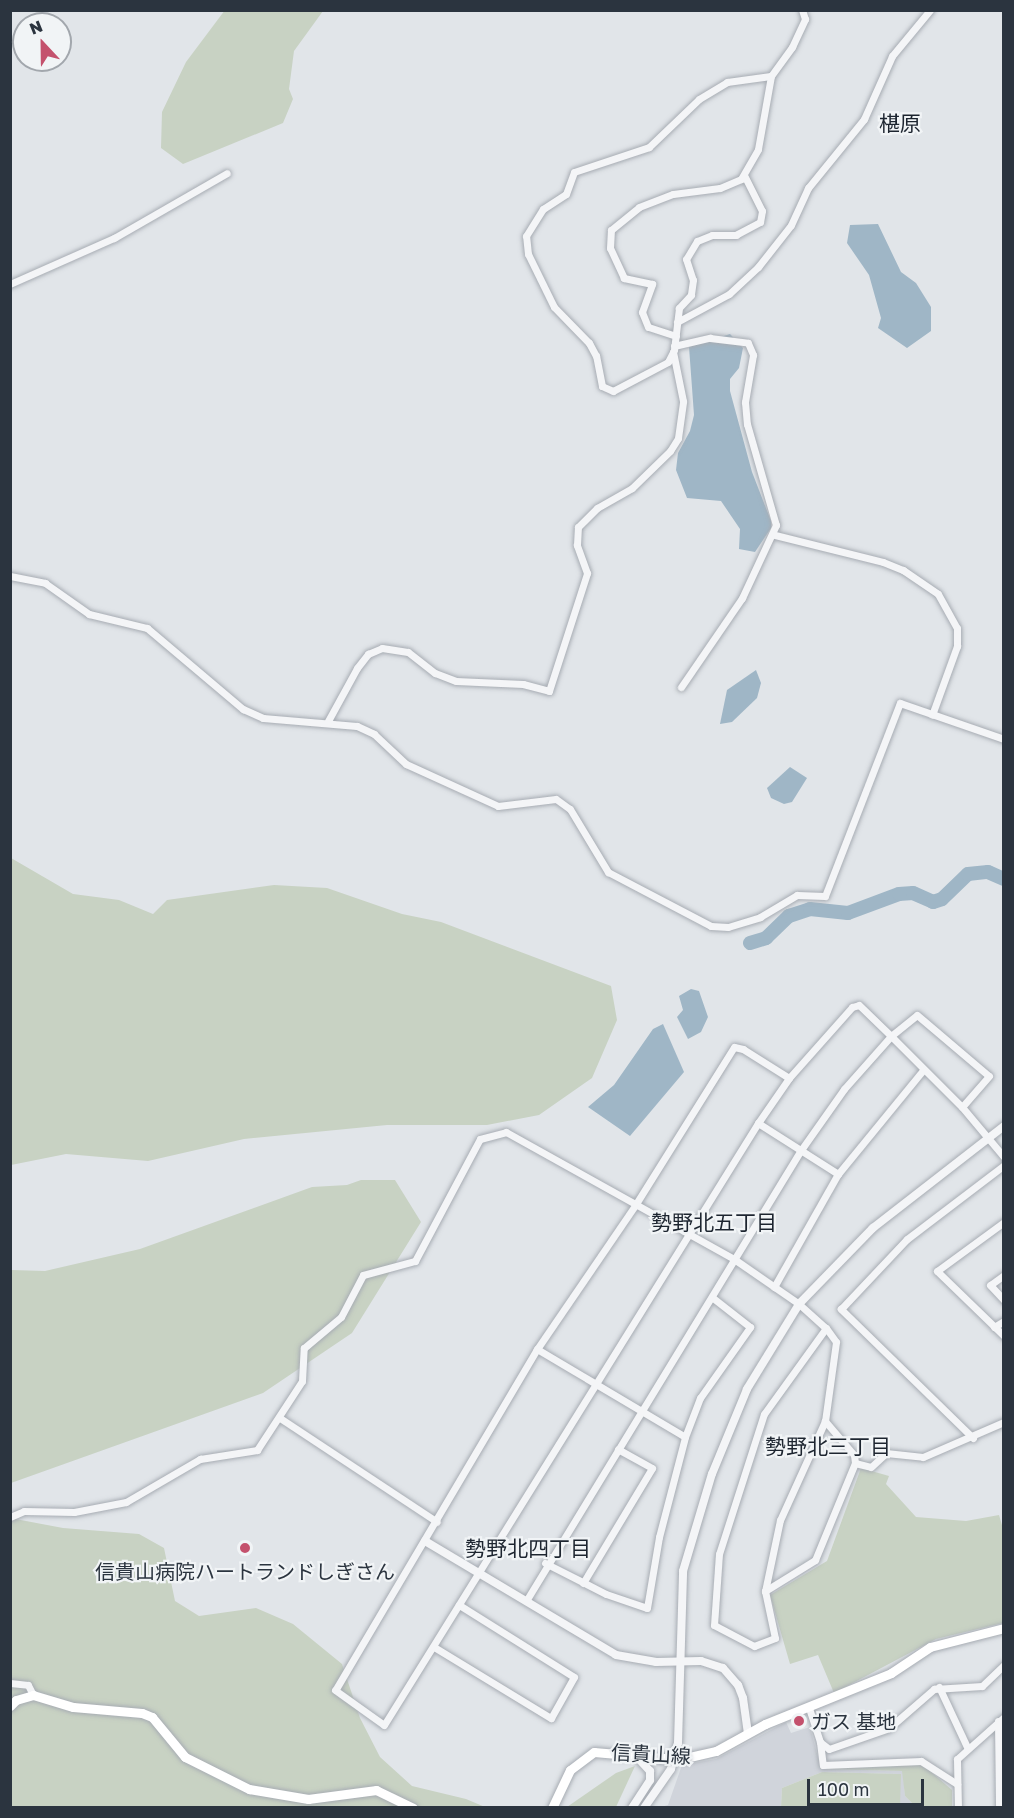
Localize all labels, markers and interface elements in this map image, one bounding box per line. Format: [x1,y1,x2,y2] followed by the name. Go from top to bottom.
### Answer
[12,12,72,72] north arrow
[27,16,45,39] text: N
[879,110,921,136] district label: 椹原
[651,1209,777,1235] district label: 勢野北五丁目
[765,1433,891,1459] district label: 勢野北三丁目
[465,1535,591,1561] district label: 勢野北四丁目
[236,1539,254,1557] marker: 信貴山病院ハートランドしぎさん
[95,1559,395,1583] place label: 信貴山病院ハートランドしぎさん
[811,1709,896,1733] place label: ガス 基地
[792,1714,806,1728] marker: ガス 基地
[610,1740,692,1768] street label: 信貴山線
[810,1767,927,1805] scale bar
[818,1778,869,1800] text: 100 m

